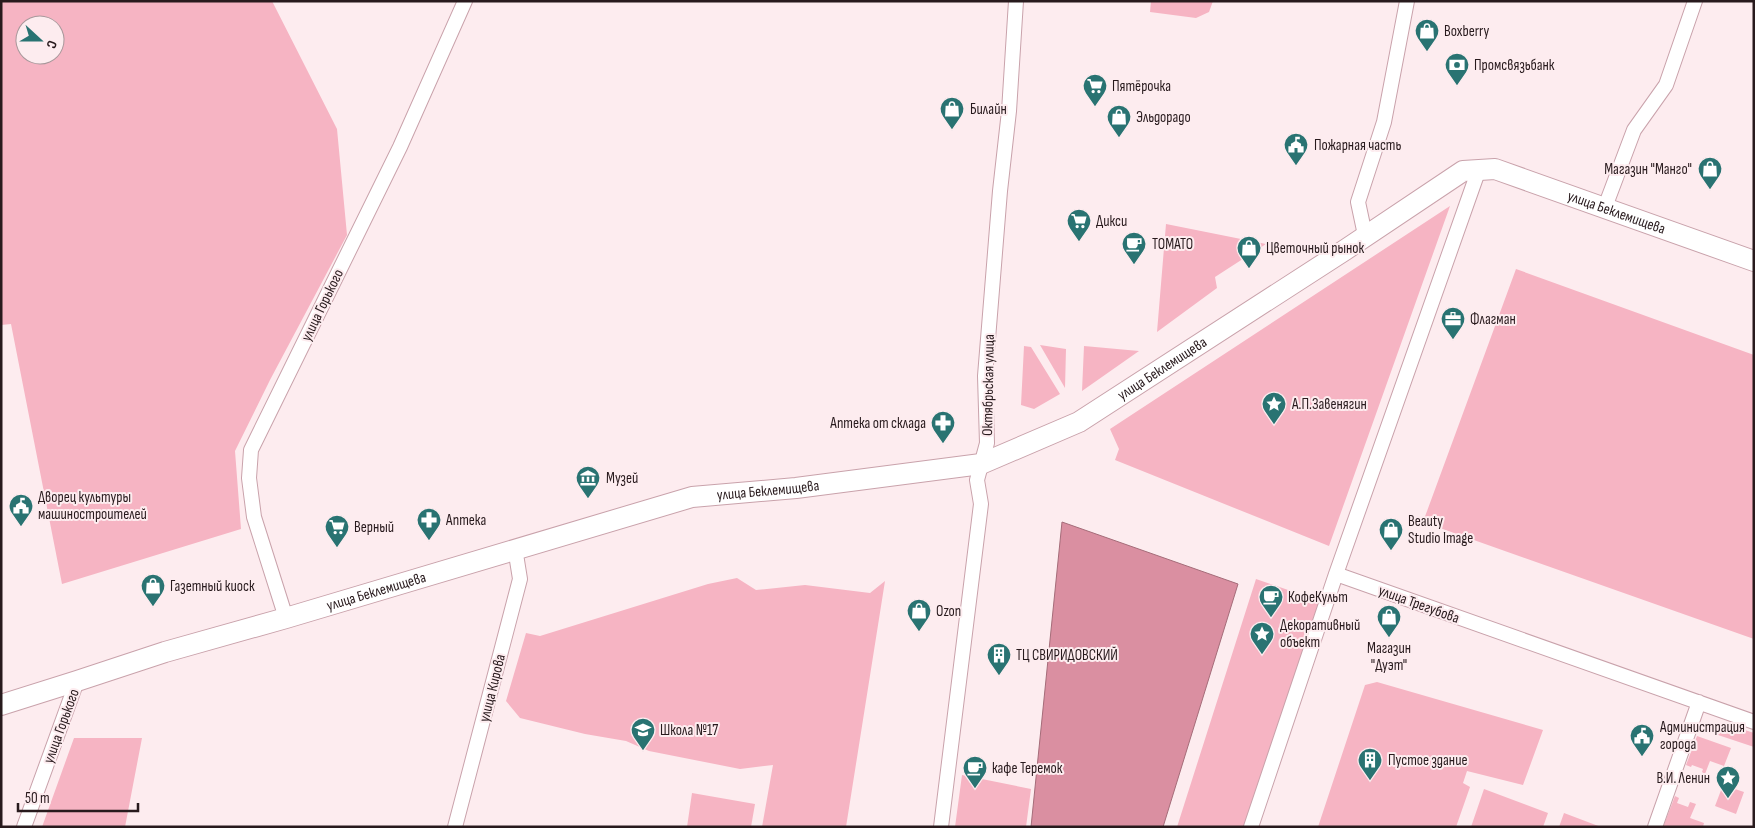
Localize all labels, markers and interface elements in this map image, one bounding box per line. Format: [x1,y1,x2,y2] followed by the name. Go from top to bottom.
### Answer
[15,15,65,65] north arrow
[1414,18,1440,52] shop icon: Boxberry
[1444,22,1489,41] place label: Boxberry
[42,38,61,51] text: С
[1444,52,1470,86] bank icon: Промсвязьбанк
[1474,56,1555,75] place label: Промсвязьбанк
[1082,73,1108,107] supermarket icon: Пятёрочка
[1112,77,1171,96] place label: Пятёрочка
[939,96,965,130] shop icon: Билайн
[970,100,1007,119] place label: Билайн
[1106,104,1132,138] shop icon: Эльдорадо
[1136,108,1191,127] place label: Эльдорадо
[1283,132,1309,166] public building icon: Пожарная часть
[1314,136,1401,155] place label: Пожарная часть
[1697,156,1723,190] shop icon: Магазин "Манго"
[1604,160,1692,179] place label: Магазин "Манго"
[1565,186,1668,239] street label: улица Беклемищева
[1066,208,1092,242] supermarket icon: Дикси
[1096,212,1127,231] place label: Дикси
[1121,231,1147,265] cafe icon: ТОМАТО
[1152,235,1193,254] place label: ТОМАТО
[1236,235,1262,269] shop icon: Цветочный рынок
[1266,239,1364,258] place label: Цветочный рынок
[297,266,348,344] street label: улица Горького
[1440,306,1466,340] office icon: Флагман
[1470,310,1516,329] place label: Флагман
[1114,333,1211,405] street label: улица Беклемищева
[978,334,999,436] street label: Октябрьская улица
[1261,391,1287,425] place icon: А.П.Завенягин
[1291,395,1367,414] place label: А.П.Завенягин
[930,410,956,444] pharmacy icon: Аптека от склада
[829,414,926,433] place label: Аптека от склада
[575,465,601,499] museum icon: Музей
[606,469,638,488] place label: Музей
[716,476,821,505] street label: улица Беклемищева
[38,488,147,524] place label: Дворец культуры машиностроителей
[8,493,34,527] public building icon: Дворец культуры машиностроителей
[416,507,442,541] pharmacy icon: Аптека
[445,511,486,530] place label: Аптека
[1408,512,1473,548] place label: Beauty Studio Image
[324,514,350,548] supermarket icon: Верный
[1378,517,1404,551] shop icon: Beauty Studio Image
[354,518,394,537] place label: Верный
[324,568,428,615] street label: улица Беклемищева
[140,573,166,607] shop icon: Газетный киоск
[170,577,255,596] place label: Газетный киоск
[1376,581,1462,628] street label: улица Трегубова
[1258,584,1284,618] cafe icon: КофеКульт
[1288,588,1348,607] place label: КофеКульт
[906,598,932,632] shop icon: Ozon
[936,602,961,621] place label: Ozon
[1376,604,1402,638] shop icon: Магазин "Дуэт"
[1280,616,1360,652] place label: Декоративный объект
[1249,621,1275,655] place icon: Декоративный объект
[1367,639,1411,675] place label: Магазин "Дуэт"
[986,642,1012,676] building icon: ТЦ СВИРИДОВСКИЙ
[1016,646,1118,665] place label: ТЦ СВИРИДОВСКИЙ
[475,652,510,724] street label: улица Кирова
[39,686,84,766] street label: улица Горького
[630,717,656,751] school or university icon: Школа №17
[1659,718,1745,754] place label: Администрация города
[660,721,718,740] place label: Школа №17
[1629,723,1655,757] public building icon: Администрация города
[1357,747,1383,781] building icon: Пустое здание
[1388,751,1467,770] place label: Пустое здание
[962,755,988,789] cafe icon: кафе Теремок
[992,759,1063,778] place label: кафе Теремок
[1715,765,1741,799] place icon: В.И. Ленин
[1656,769,1710,788] place label: В.И. Ленин
[18,780,138,812] scale bar
[25,789,50,808] text: 50 m

